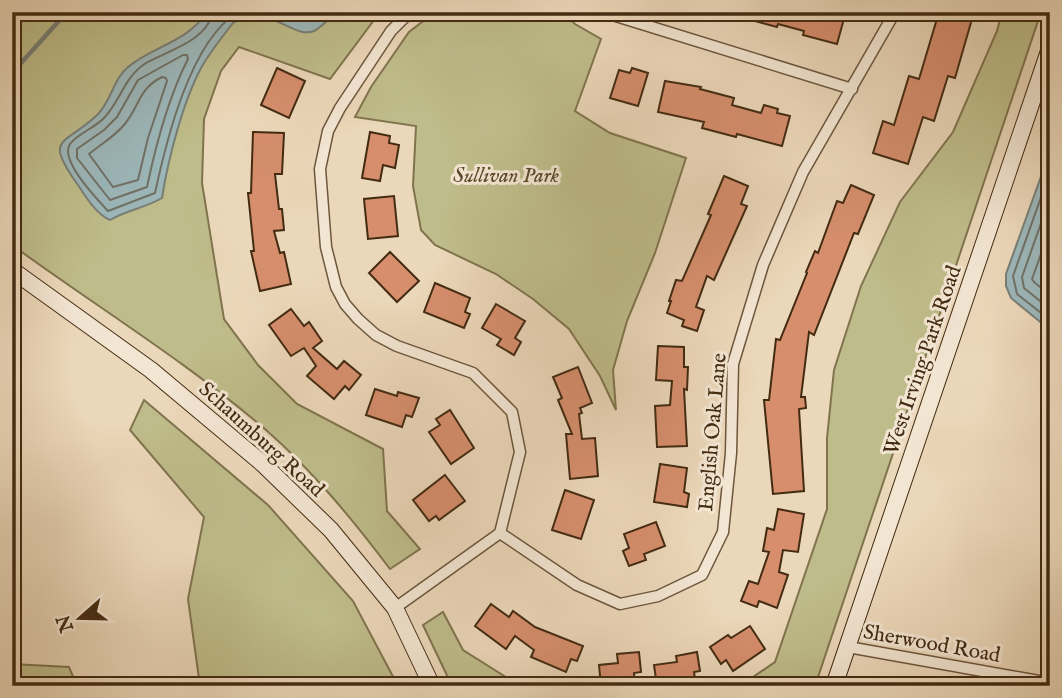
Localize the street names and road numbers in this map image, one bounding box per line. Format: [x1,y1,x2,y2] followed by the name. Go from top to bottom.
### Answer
[878,261,969,459] street label: West Irving Park Road
[693,352,734,512] street label: English Oak Lane
[192,376,330,504] street label: Schaumburg Road
[861,619,1003,670] street label: Sherwood Road

